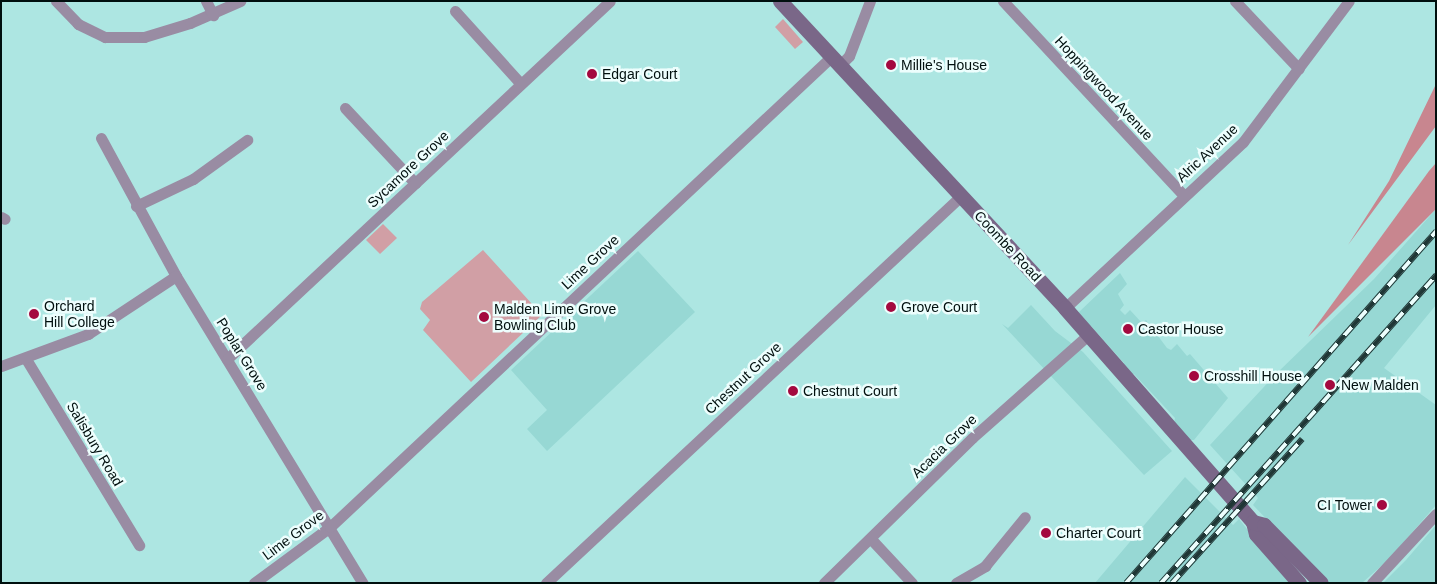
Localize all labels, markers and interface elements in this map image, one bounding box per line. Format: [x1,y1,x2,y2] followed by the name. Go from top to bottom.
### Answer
[1051,32,1157,144] street label: Hoppingwood Avenue
[901,57,987,73] place label: Millie's House
[885,59,897,71] marker: Millie's House
[602,66,677,82] place label: Edgar Court
[586,68,598,80] marker: Edgar Court
[1173,120,1241,186] street label: Alric Avenue
[364,127,452,211] street label: Sycamore Grove
[971,207,1045,285] street label: Coombe Road
[558,231,622,293] street label: Lime Grove
[44,298,115,331] place label: Orchard Hill College
[901,299,977,315] place label: Grove Court
[494,301,616,334] place label: Malden Lime Grove Bowling Club
[885,301,897,313] marker: Grove Court
[28,308,40,320] marker: Orchard Hill College
[478,311,490,323] marker: Malden Lime Grove Bowling Club
[213,315,271,393] street label: Poplar Grove
[1138,321,1224,337] place label: Castor House
[1122,323,1134,335] marker: Castor House
[701,338,785,418] street label: Chestnut Grove
[1204,368,1302,384] place label: Crosshill House
[1188,370,1200,382] marker: Crosshill House
[1341,377,1419,393] place label: New Malden
[1323,378,1337,392] marker: New Malden
[803,383,897,399] place label: Chestnut Court
[787,385,799,397] marker: Chestnut Court
[63,399,127,489] street label: Salisbury Road
[908,411,980,481] street label: Acacia Grove
[1317,497,1372,513] place label: CI Tower
[1376,499,1388,511] marker: CI Tower
[259,507,327,563] street label: Lime Grove
[1056,525,1141,541] place label: Charter Court
[1040,527,1052,539] marker: Charter Court

